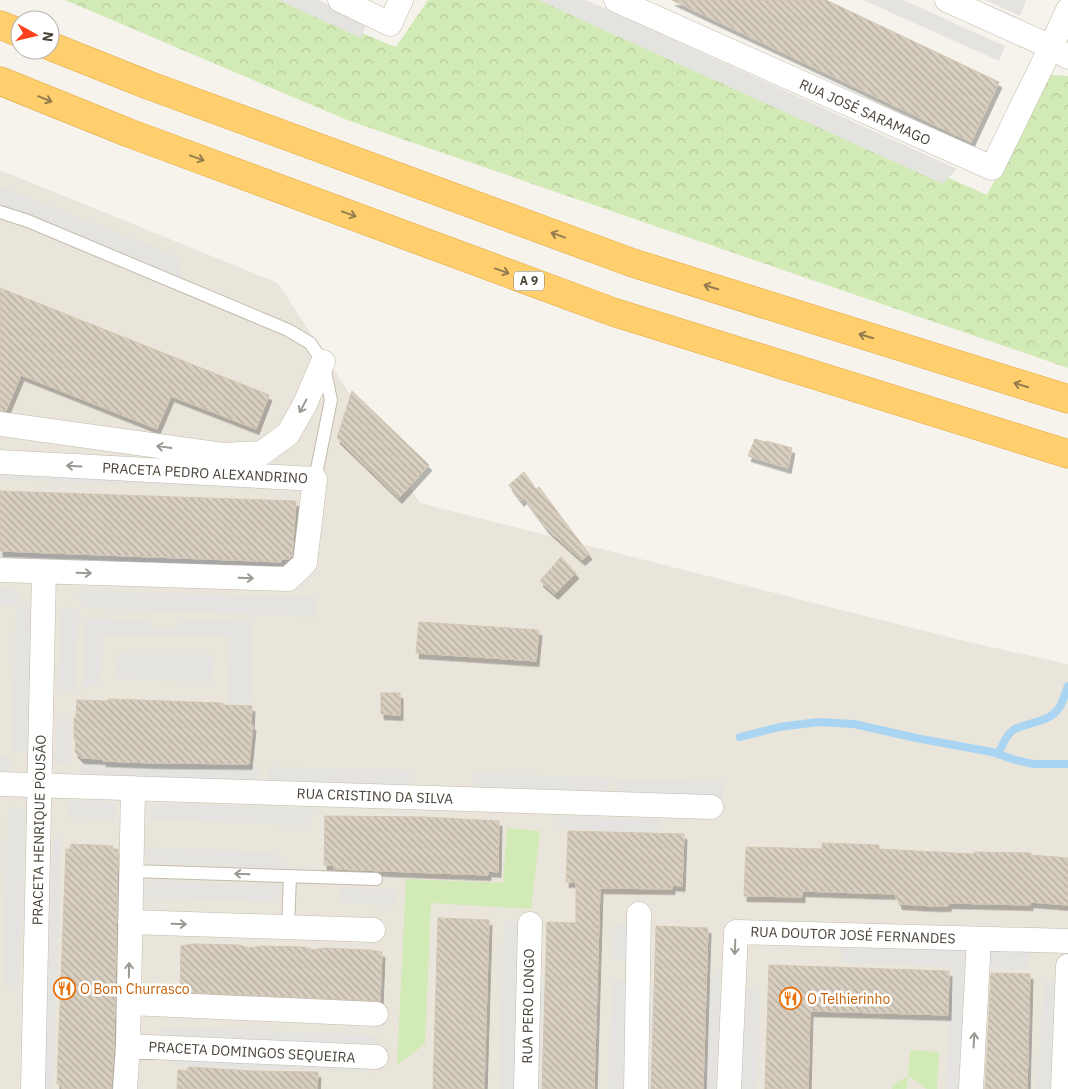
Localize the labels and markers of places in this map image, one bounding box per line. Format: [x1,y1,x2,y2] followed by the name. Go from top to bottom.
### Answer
[52,977,76,1001] restaurant icon: O Bom Churrasco
[80,980,190,998] place label: O Bom Churrasco
[779,987,803,1011] restaurant icon: O Telhierinho
[807,990,890,1008] place label: O Telhierinho

